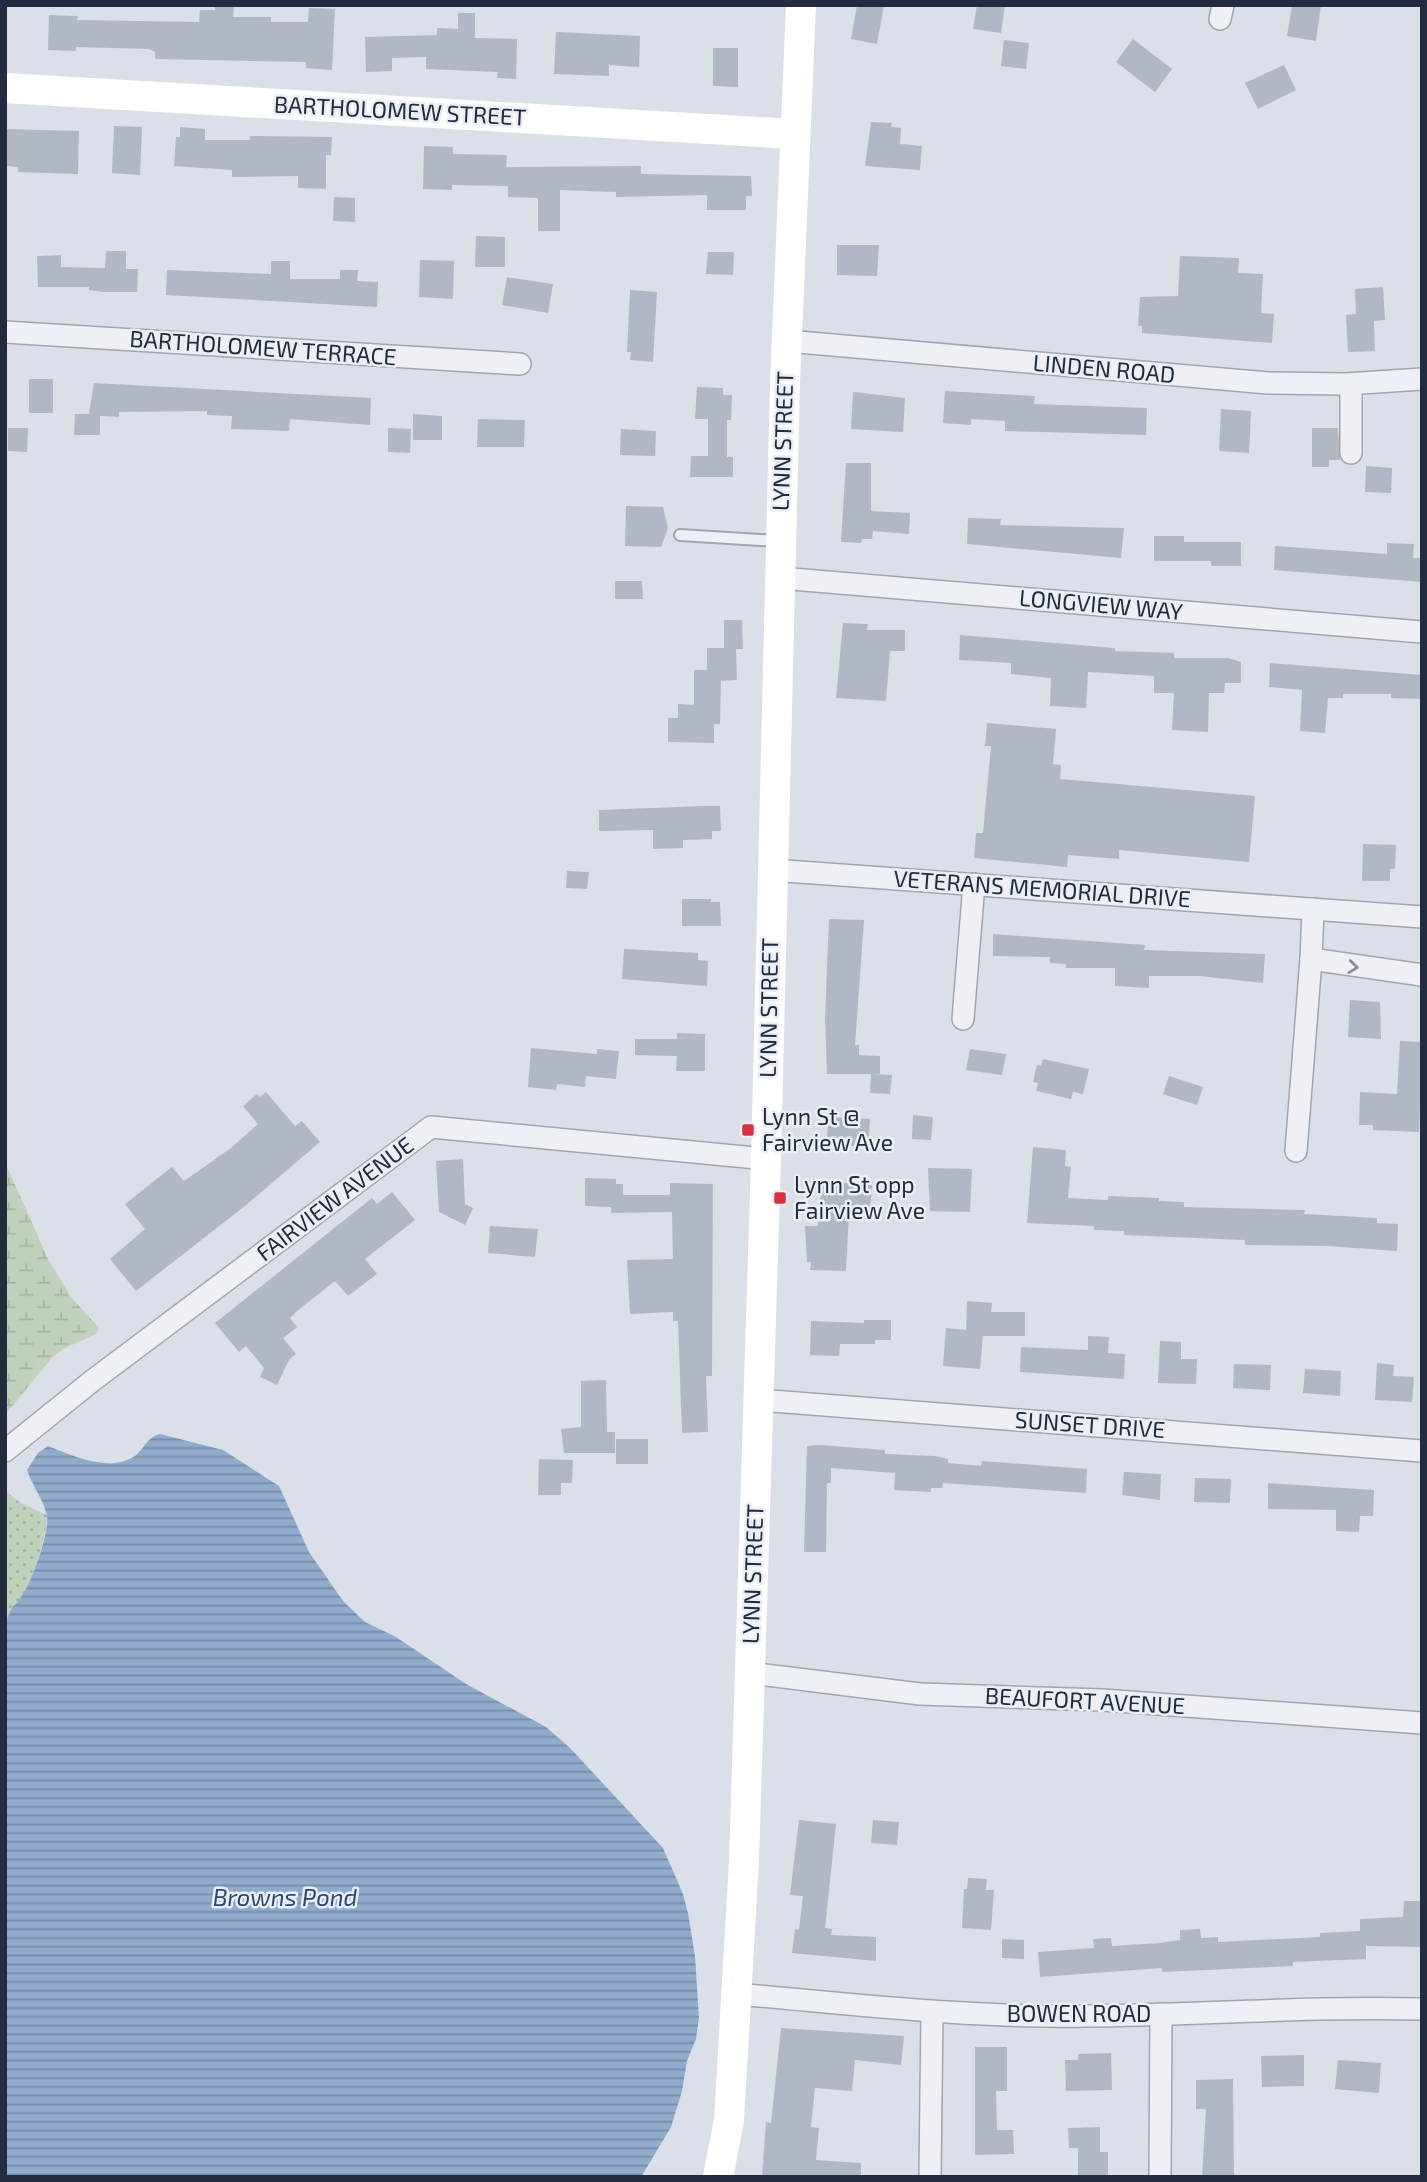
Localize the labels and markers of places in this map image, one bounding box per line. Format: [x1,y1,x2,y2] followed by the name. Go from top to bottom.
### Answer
[762,1102,893,1156] place label: Lynn St @ Fairview Ave
[740,1122,756,1138] marker: Lynn St @ Fairview Ave
[794,1170,925,1224] place label: Lynn St opp Fairview Ave
[772,1190,788,1206] marker: Lynn St opp Fairview Ave

